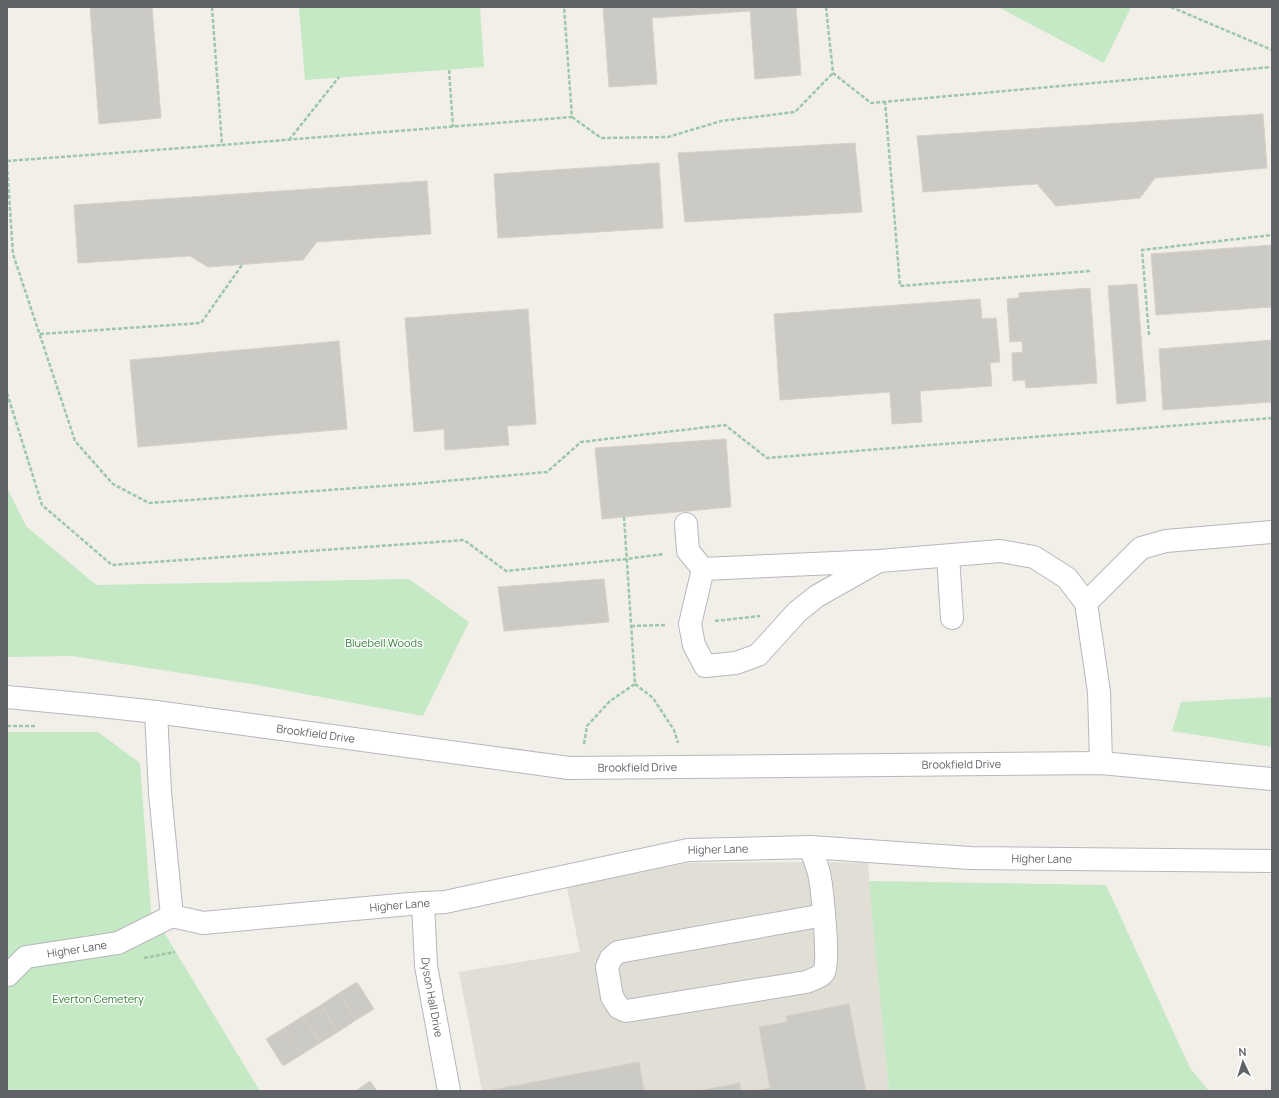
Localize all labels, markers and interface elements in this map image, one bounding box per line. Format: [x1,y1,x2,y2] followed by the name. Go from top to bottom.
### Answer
[345,635,423,650] park label: Bluebell Woods
[276,720,357,746] street label: Brookfield Drive
[922,756,1002,772] street label: Brookfield Drive
[598,759,678,775] street label: Brookfield Drive
[688,841,749,857] street label: Higher Lane
[1011,850,1073,866] street label: Higher Lane
[369,895,431,915] street label: Higher Lane
[46,937,108,961] street label: Higher Lane
[419,957,447,1039] street label: Dyson Hall Drive
[52,991,144,1006] park label: Everton Cemetery
[1223,1042,1263,1082] north arrow
[1238,1044,1247,1059] text: N

